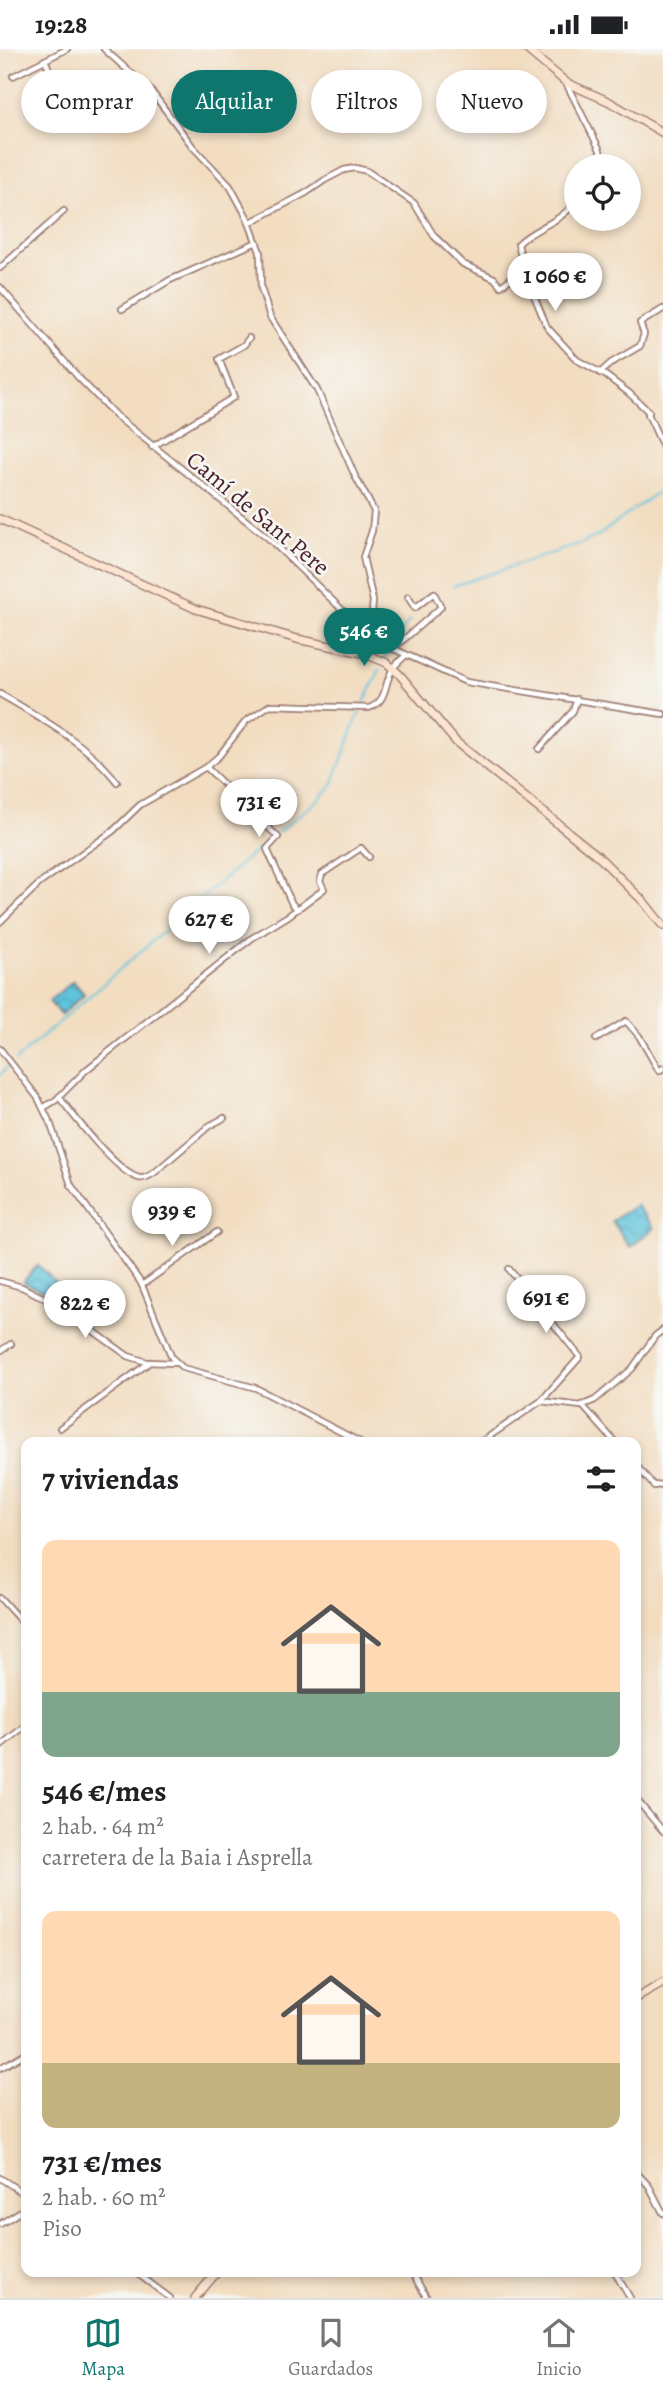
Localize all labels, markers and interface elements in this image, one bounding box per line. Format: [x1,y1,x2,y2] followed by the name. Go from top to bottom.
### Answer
[35,7,88,42] text: 19:28
[21,70,157,133] chip: Comprar
[171,70,297,133] chip: Alquilar
[311,70,422,133] chip: Filtros
[436,70,547,133] chip: Nuevo
[564,154,641,231] map controls
[564,154,641,231] button: locate
[490,253,620,313] pin: 1 060 €
[523,260,587,291] text: 1 060 €
[180,444,336,582] street label: Camí de Sant Pere
[315,609,413,668] pin: 546 €
[340,615,388,646] text: 546 €
[210,779,308,839] pin: 731 €
[236,786,282,817] text: 731 €
[160,897,258,956] pin: 627 €
[185,903,233,934] text: 627 €
[123,1189,221,1248] pin: 939 €
[148,1195,196,1226] text: 939 €
[497,1275,595,1335] pin: 691 €
[36,1281,134,1340] pin: 822 €
[523,1282,569,1313] text: 691 €
[60,1287,110,1318] text: 822 €
[42,1459,179,1499] text: 7 viviendas
[582,1460,620,1498] icon: filters
[268,1586,394,1712] icon: home
[42,1771,166,1811] text: 546 €/mes
[42,1811,164,1842] text: 2 hab. · 64 m²
[42,1842,313,1873] text: carretera de la Baia i Asprella
[268,1957,394,2083] icon: home
[42,2142,162,2182] text: 731 €/mes
[42,2182,166,2213] text: 2 hab. · 60 m²
[42,2213,82,2244] text: Piso
[82,2314,125,2382] tab: Mapa
[288,2314,373,2382] tab: Guardados
[536,2314,581,2382] tab: Inicio

